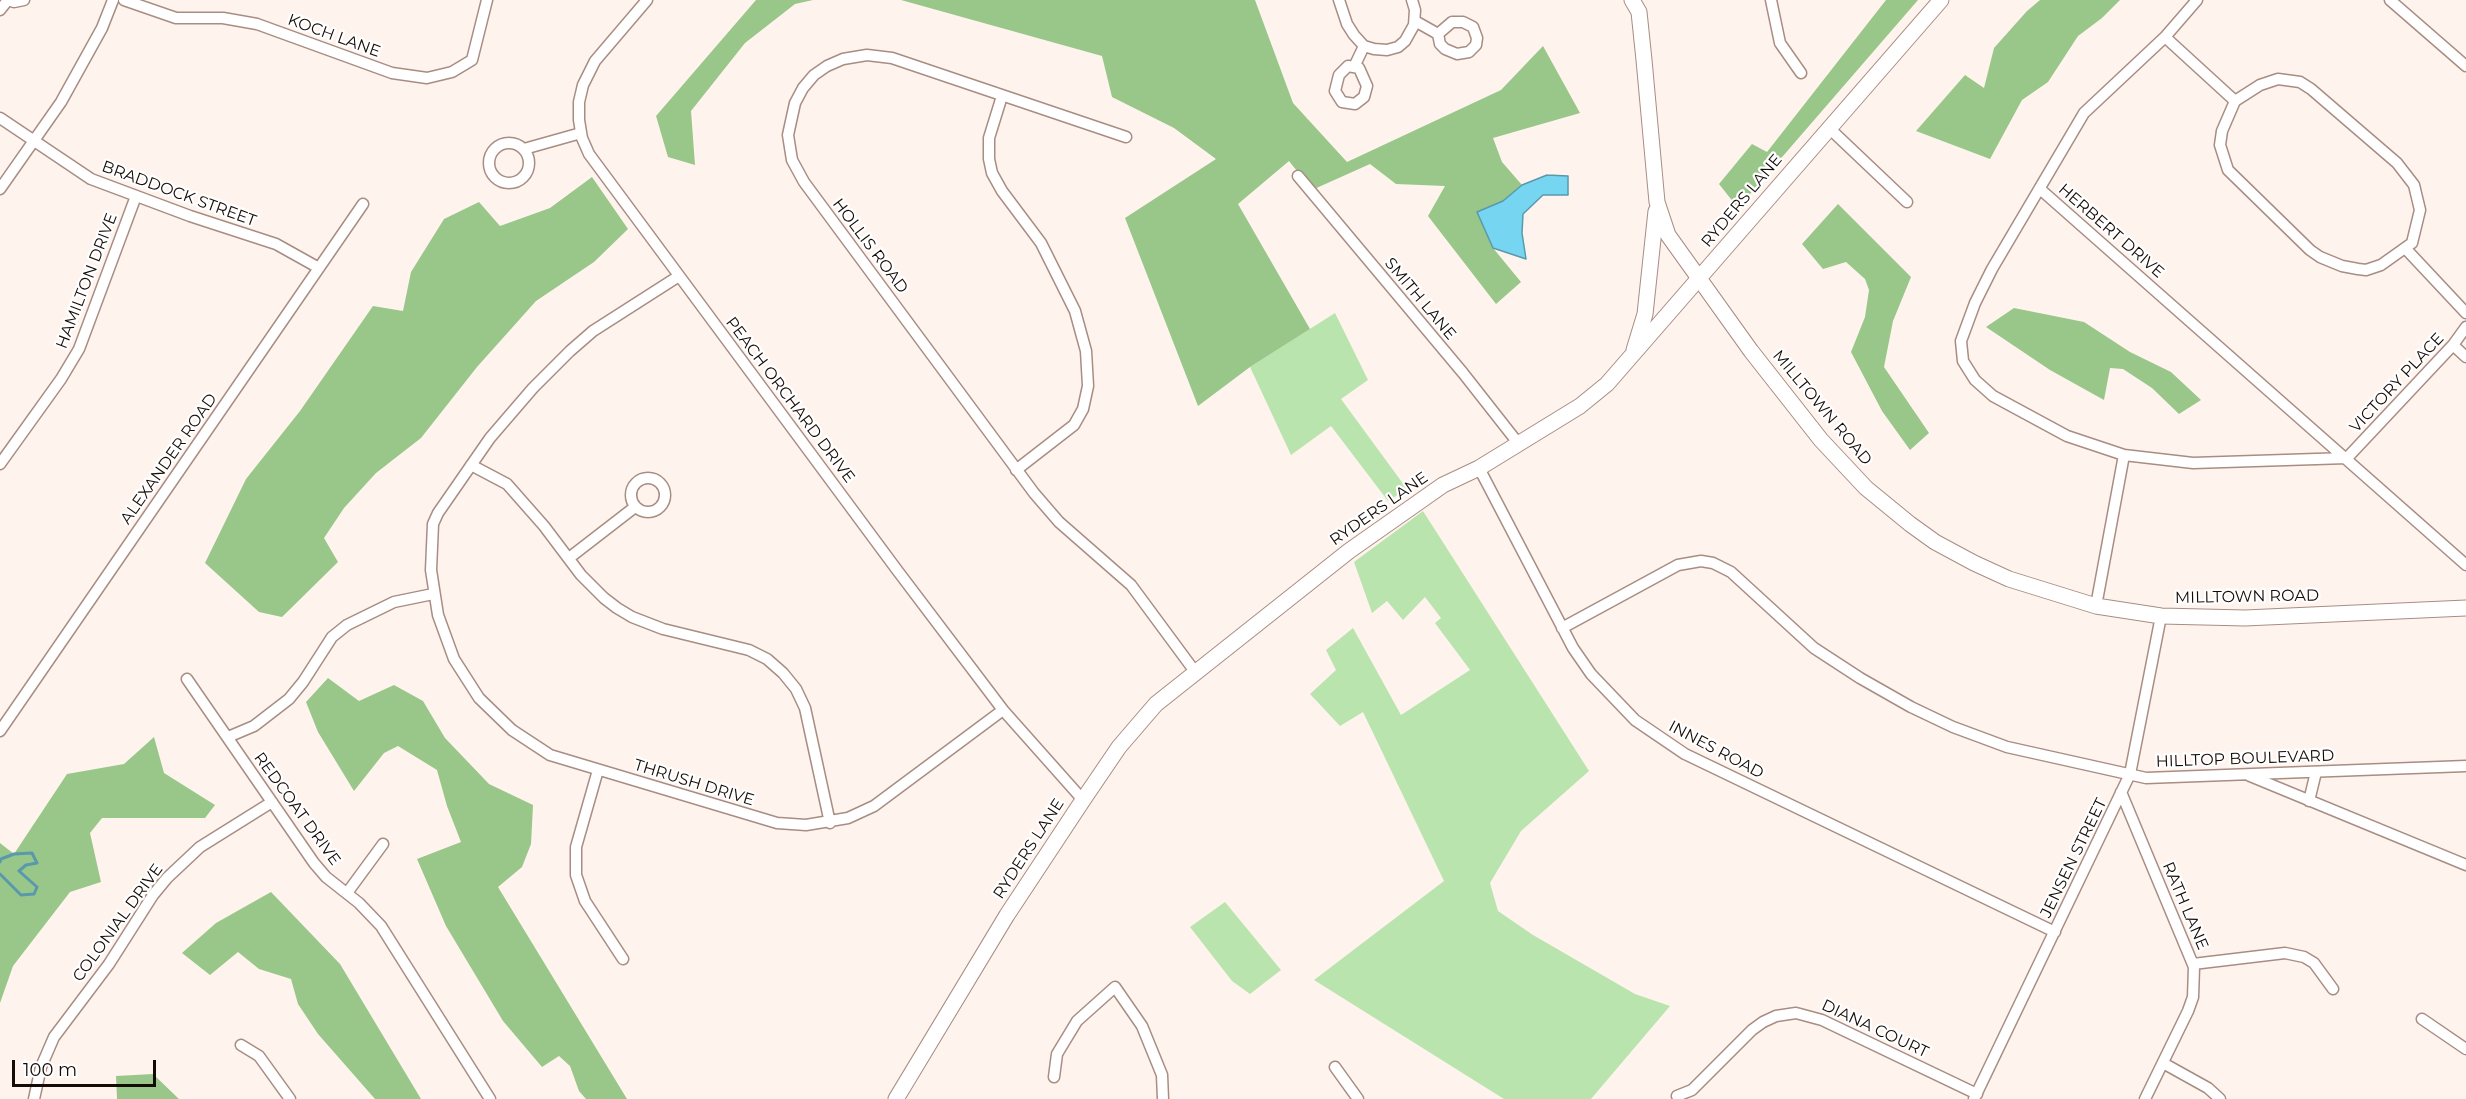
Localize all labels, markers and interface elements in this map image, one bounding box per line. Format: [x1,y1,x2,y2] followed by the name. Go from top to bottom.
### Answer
[285,10,383,62] street label: KOCH LANE
[1698,151,1786,251] street label: RYDERS LANE
[99,157,259,231] street label: BRADDOCK STREET
[2054,180,2168,282] street label: HERBERT DRIVE
[828,195,912,297] street label: HOLLIS ROAD
[52,211,122,351] street label: HAMILTON DRIVE
[1380,254,1460,344] street label: SMITH LANE
[721,313,859,487] street label: PEACH ORCHARD DRIVE
[2346,329,2448,437] street label: VICTORY PLACE
[1768,347,1876,469] street label: MILLTOWN ROAD
[117,390,221,528] street label: ALEXANDER ROAD
[1326,468,1432,550] street label: RYDERS LANE
[2175,586,2319,608] street label: MILLTOWN ROAD
[1665,717,1767,783] street label: INNES ROAD
[2155,746,2335,772] street label: HILLTOP BOULEVARD
[250,749,344,869] street label: REDCOAT DRIVE
[632,756,756,810] street label: THRUSH DRIVE
[990,795,1068,903] street label: RYDERS LANE
[2037,795,2111,921] street label: JENSEN STREET
[2158,859,2212,953] street label: RATH LANE
[69,860,167,986] street label: COLONIAL DRIVE
[1819,996,1931,1062] street label: DIANA COURT
[15,1048,159,1086] scale bar
[23,1059,77,1081] text: 100 m

